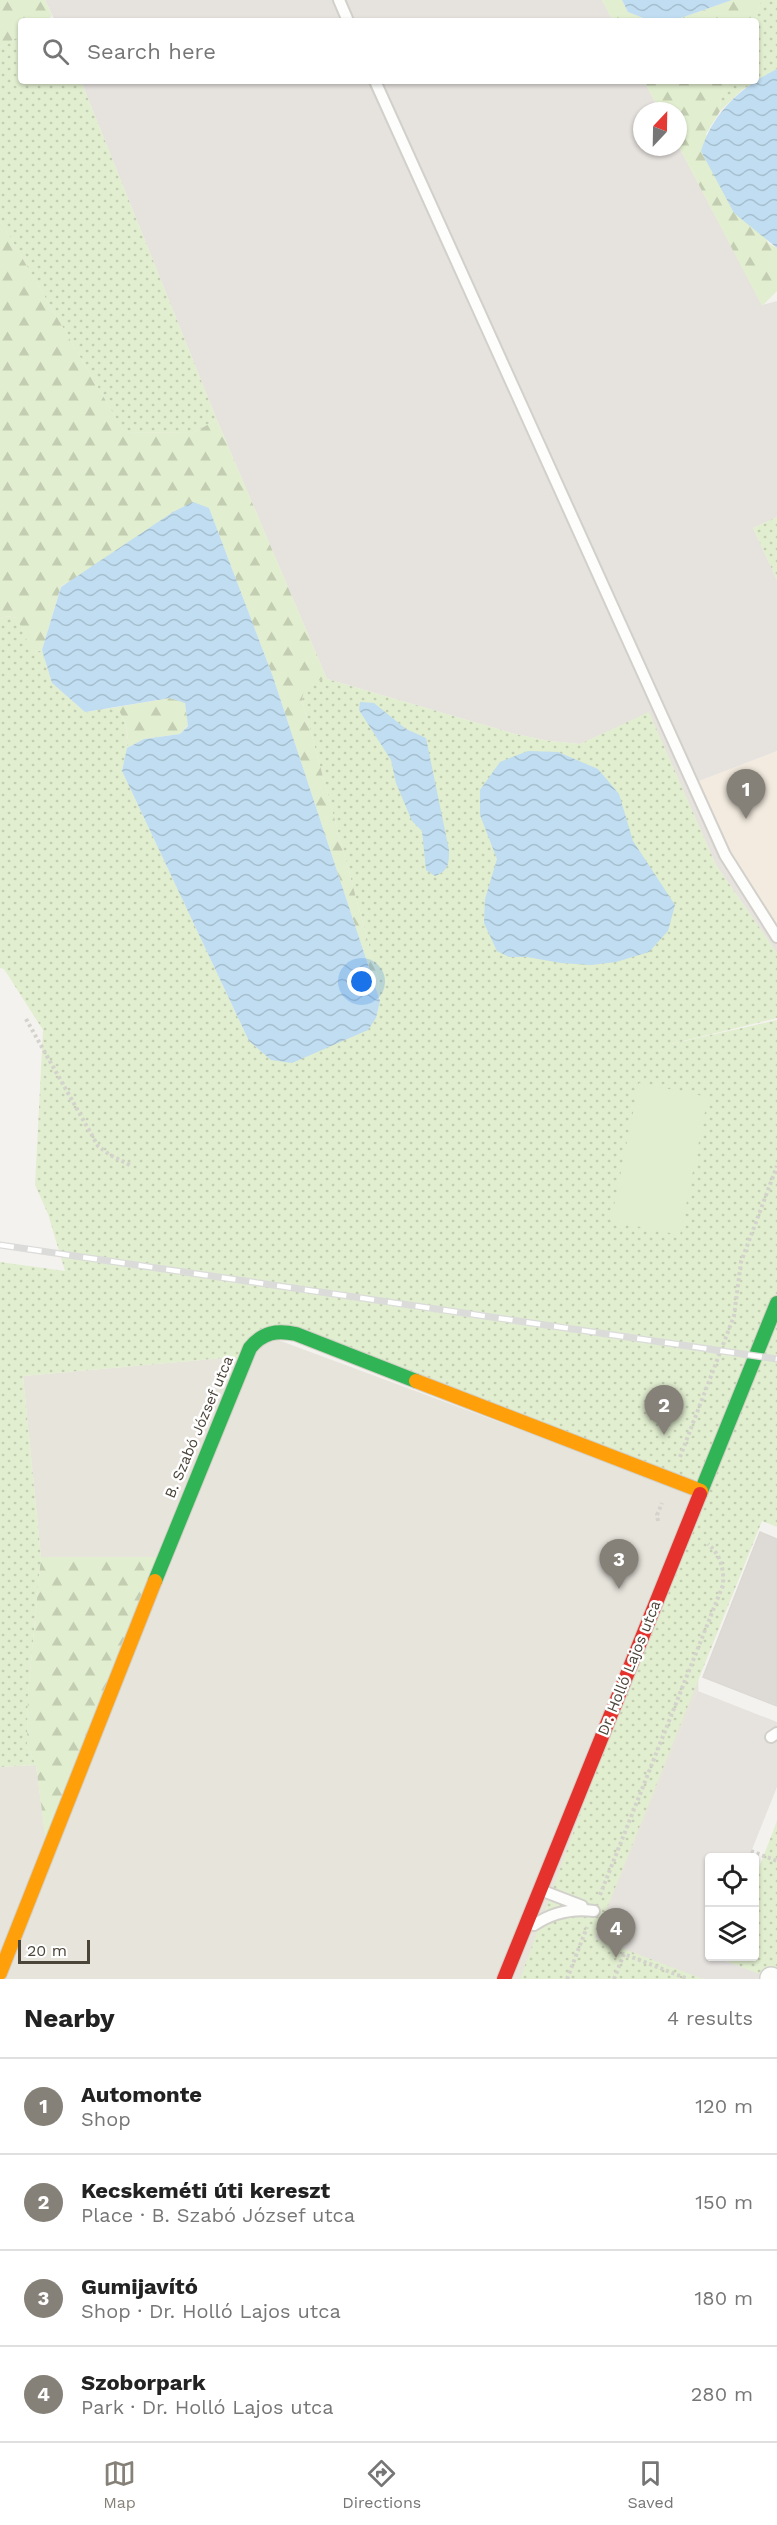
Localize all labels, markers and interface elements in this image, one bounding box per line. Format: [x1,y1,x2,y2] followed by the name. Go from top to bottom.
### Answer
[18,18,759,84] search box
[39,35,72,68] icon: search
[87,39,216,64] text: Search here
[633,102,687,156] north arrow
[726,770,766,819] pin: 1
[347,967,376,996] your location
[161,1353,237,1501] street label: B. Szabó József utca
[644,1386,684,1435] pin: 2
[600,1540,638,1589] pin: 3
[594,1597,664,1738] street label: Dr. Holló Lajos utca
[705,1853,759,1961] map controls
[705,1853,759,1907] button: locate
[705,1907,759,1961] button: layers
[596,1908,636,1958] pin: 4
[18,1937,90,1964] scale bar
[27,1941,67,1960] text: 20 m
[24,2003,115,2033] text: Nearby
[667,2006,753,2030] text: 4 results
[81,2082,202,2107] text: Automonte
[39,2094,48,2118] text: 1
[695,2094,753,2118] text: 120 m
[81,2107,131,2131] text: Shop
[81,2178,330,2203] text: Kecskeméti úti kereszt
[38,2190,49,2214] text: 2
[695,2190,753,2214] text: 150 m
[81,2203,355,2227] text: Place · B. Szabó József utca
[81,2274,198,2299] text: Gumijavító
[38,2286,49,2310] text: 3
[695,2286,753,2310] text: 180 m
[81,2299,341,2323] text: Shop · Dr. Holló Lajos utca
[81,2370,206,2395] text: Szoborpark
[37,2382,50,2406] text: 4
[691,2382,753,2406] text: 280 m
[81,2395,334,2419] text: Park · Dr. Holló Lajos utca
[103,2457,136,2512] tab: Map
[342,2457,421,2512] tab: Directions
[627,2457,674,2512] tab: Saved

